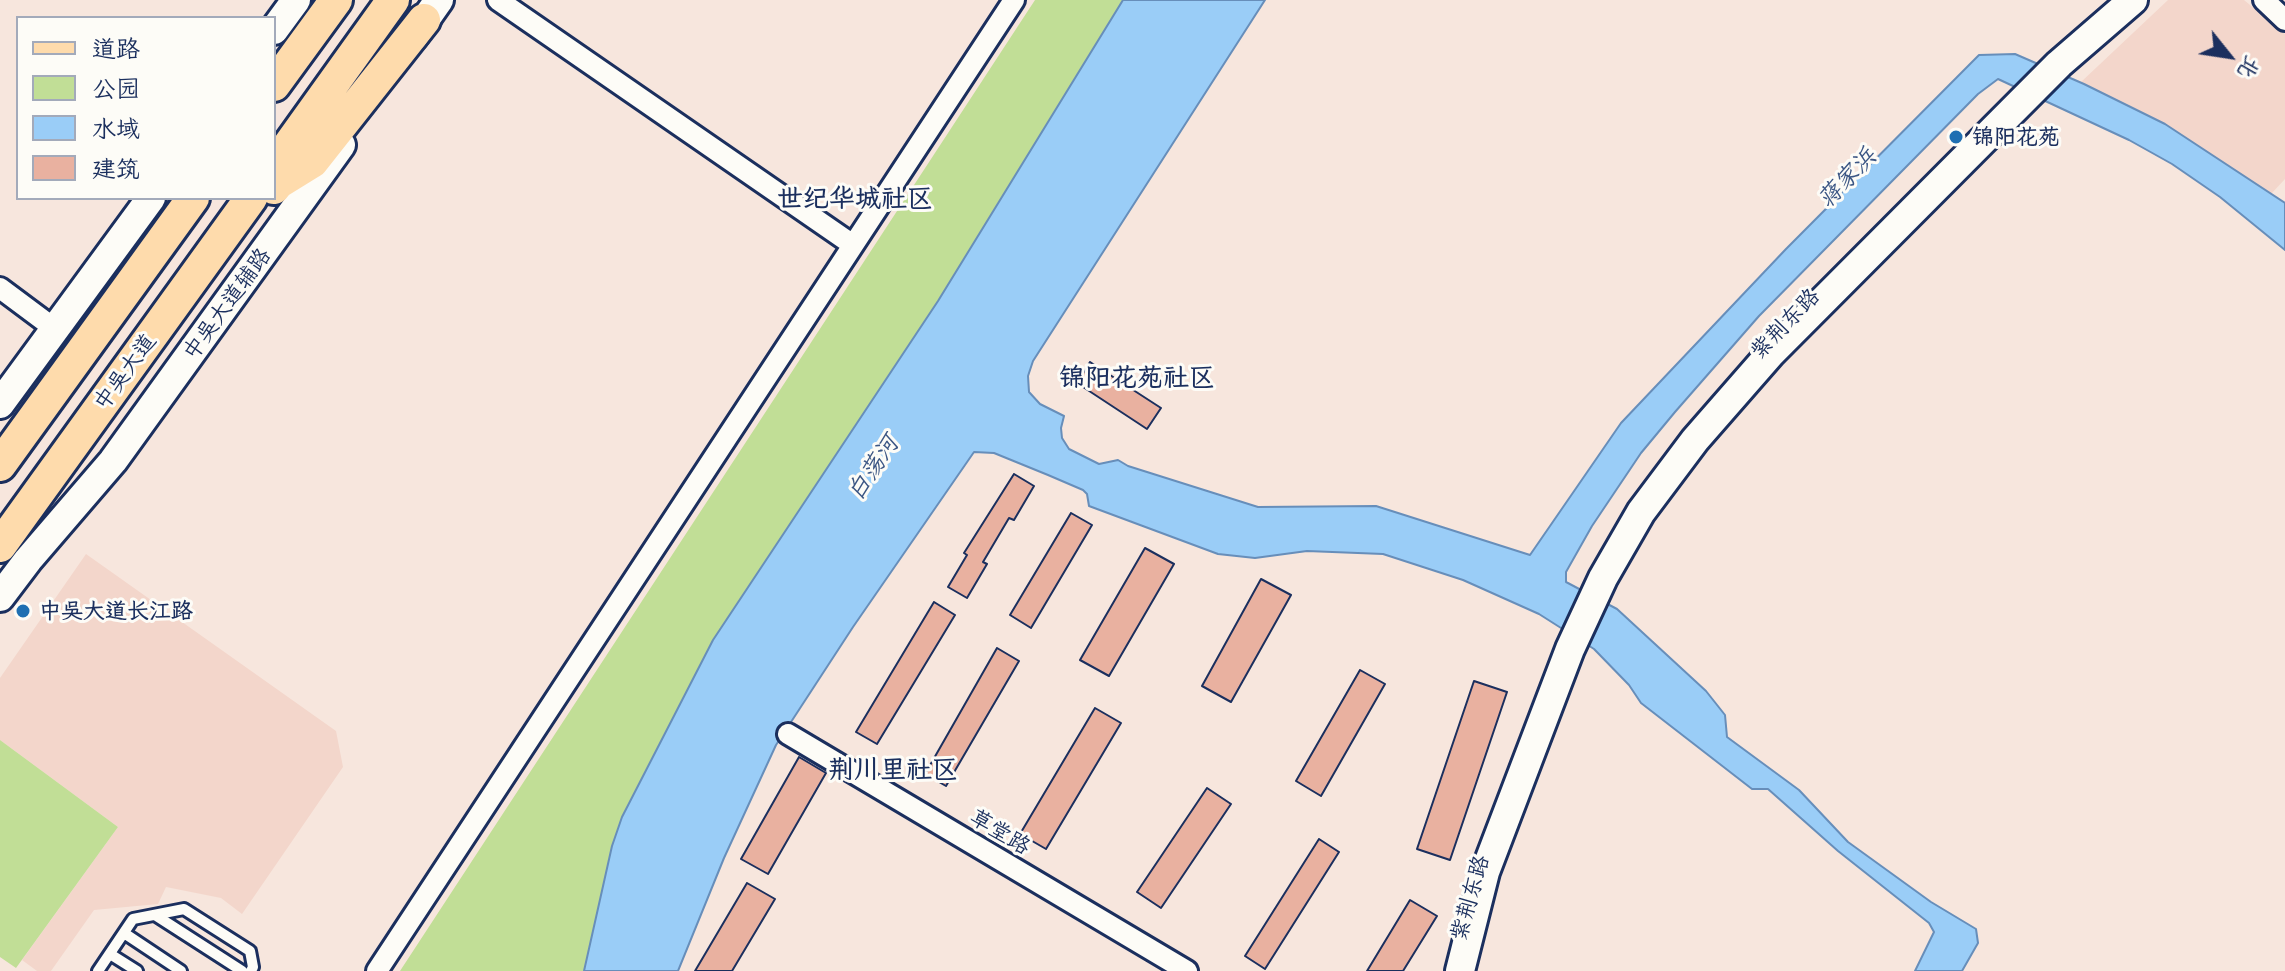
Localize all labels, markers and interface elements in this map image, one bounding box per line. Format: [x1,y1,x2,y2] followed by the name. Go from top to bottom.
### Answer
[16,16,276,200] legend
[2189,16,2269,96] north arrow
[92,32,140,63] text: 道路
[2232,51,2268,85] text: 北
[92,72,140,103] text: 公园
[92,112,140,143] text: 水域
[1972,124,2060,150] place label: 锦阳花苑
[1947,128,1965,146] marker: 锦阳花苑
[1812,142,1882,214] water label: 蒋家浜
[92,152,140,183] text: 建筑
[777,183,933,215] district label: 世纪华城社区
[178,243,276,365] street label: 中吴大道辅路
[1745,283,1825,365] street label: 紫荆东路
[88,329,162,415] street label: 中吴大道
[1059,362,1215,394] district label: 锦阳花苑社区
[841,430,905,506] water label: 白荡河
[39,598,193,624] place label: 中吴大道长江路
[14,602,32,620] marker: 中吴大道长江路
[828,754,958,786] district label: 荆川里社区
[965,804,1035,860] street label: 草堂路
[1445,852,1495,944] street label: 紫荆东路

